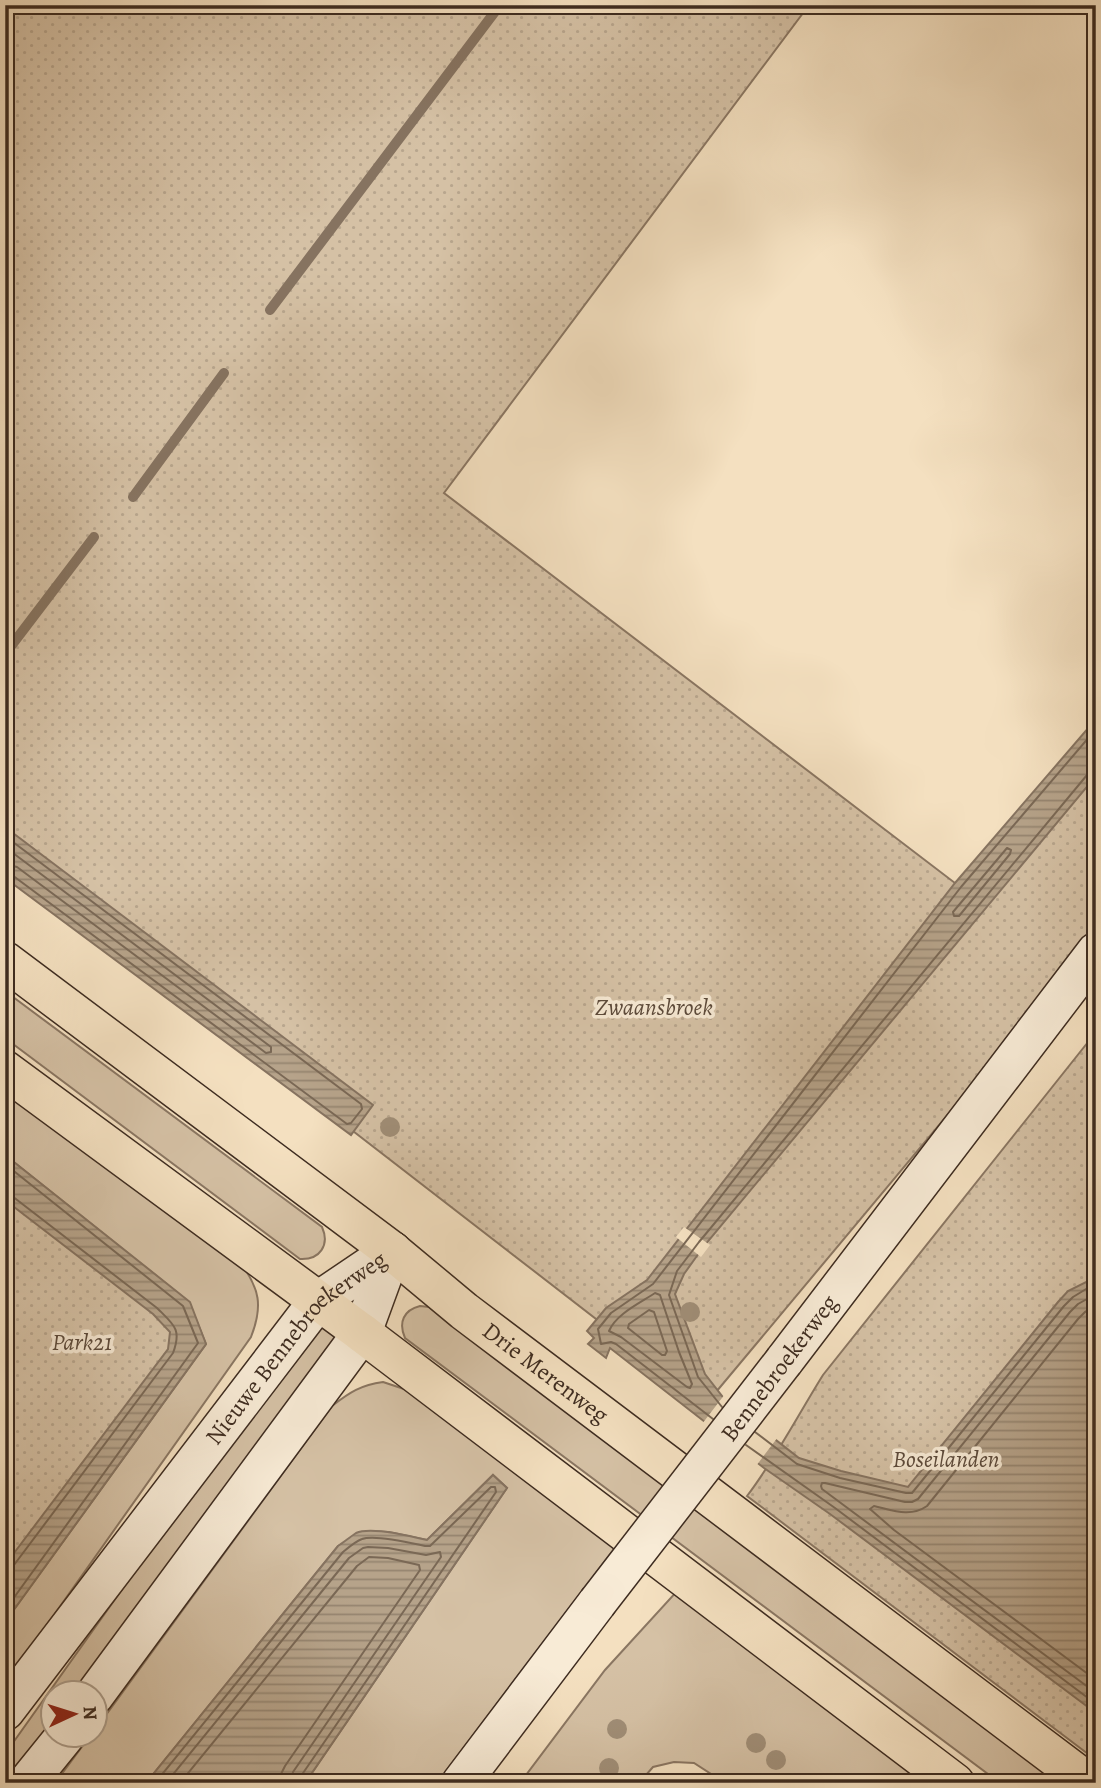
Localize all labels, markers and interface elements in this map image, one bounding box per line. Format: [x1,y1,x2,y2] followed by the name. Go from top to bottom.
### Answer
[595,991,713,1023] park label: Zwaansbroek
[198,1243,393,1451] street label: Nieuwe Bennebroekerweg
[713,1288,845,1448] street label: Bennebroekerweg
[476,1315,615,1431] street label: Drie Merenweg
[52,1326,112,1358] park label: Park21
[893,1443,1000,1475] park label: Boseilanden
[38,1680,108,1750] north arrow
[77,1705,103,1721] text: N

